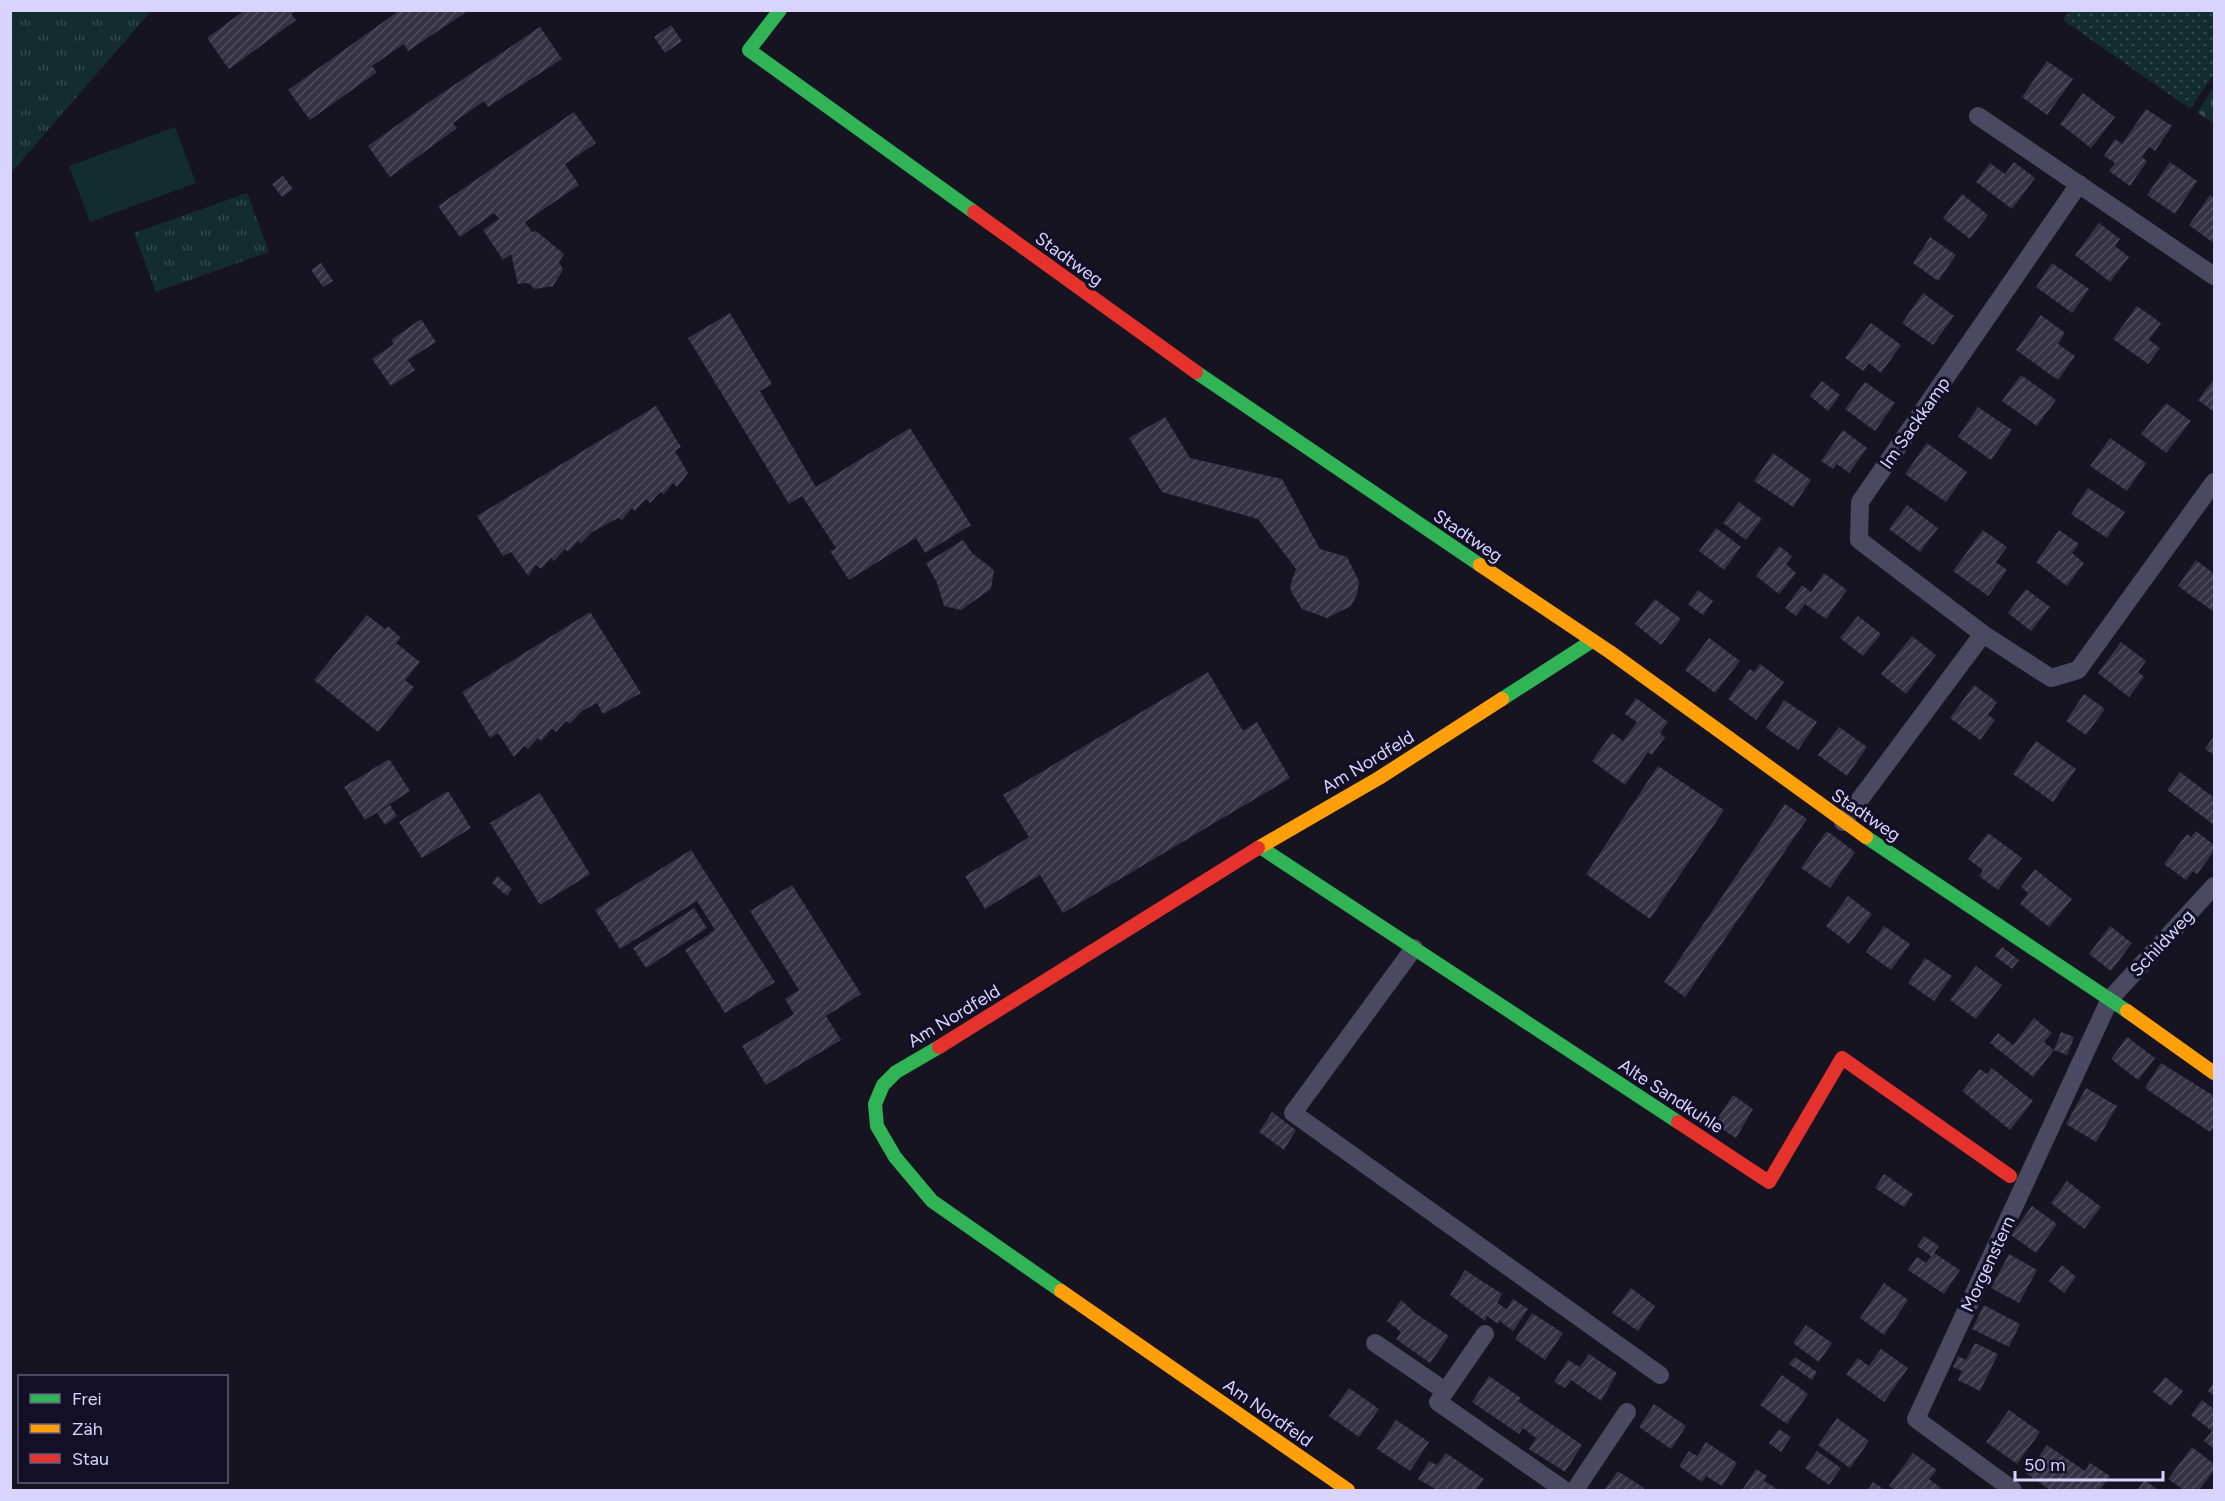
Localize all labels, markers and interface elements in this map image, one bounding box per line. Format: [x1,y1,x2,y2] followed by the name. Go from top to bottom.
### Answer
[1031,227,1107,291] street label: Stadtweg
[1875,373,1955,473] street label: Im Sackkamp
[1429,505,1507,567] street label: Stadtweg
[1318,726,1418,798] street label: Am Nordfeld
[1827,784,1905,846] street label: Stadtweg
[2125,905,2199,981] street label: Schildweg
[904,980,1004,1052] street label: Am Nordfeld
[1614,1054,1728,1138] street label: Alte Sandkuhle
[1956,1213,2020,1315] street label: Morgenstern
[1219,1374,1317,1452] street label: Am Nordfeld
[18,1375,228,1483] legend
[72,1388,102,1410] text: Frei
[72,1418,103,1440] text: Zäh
[2015,1444,2164,1482] scale bar
[72,1448,109,1470] text: Stau
[2024,1454,2066,1476] text: 50 m

